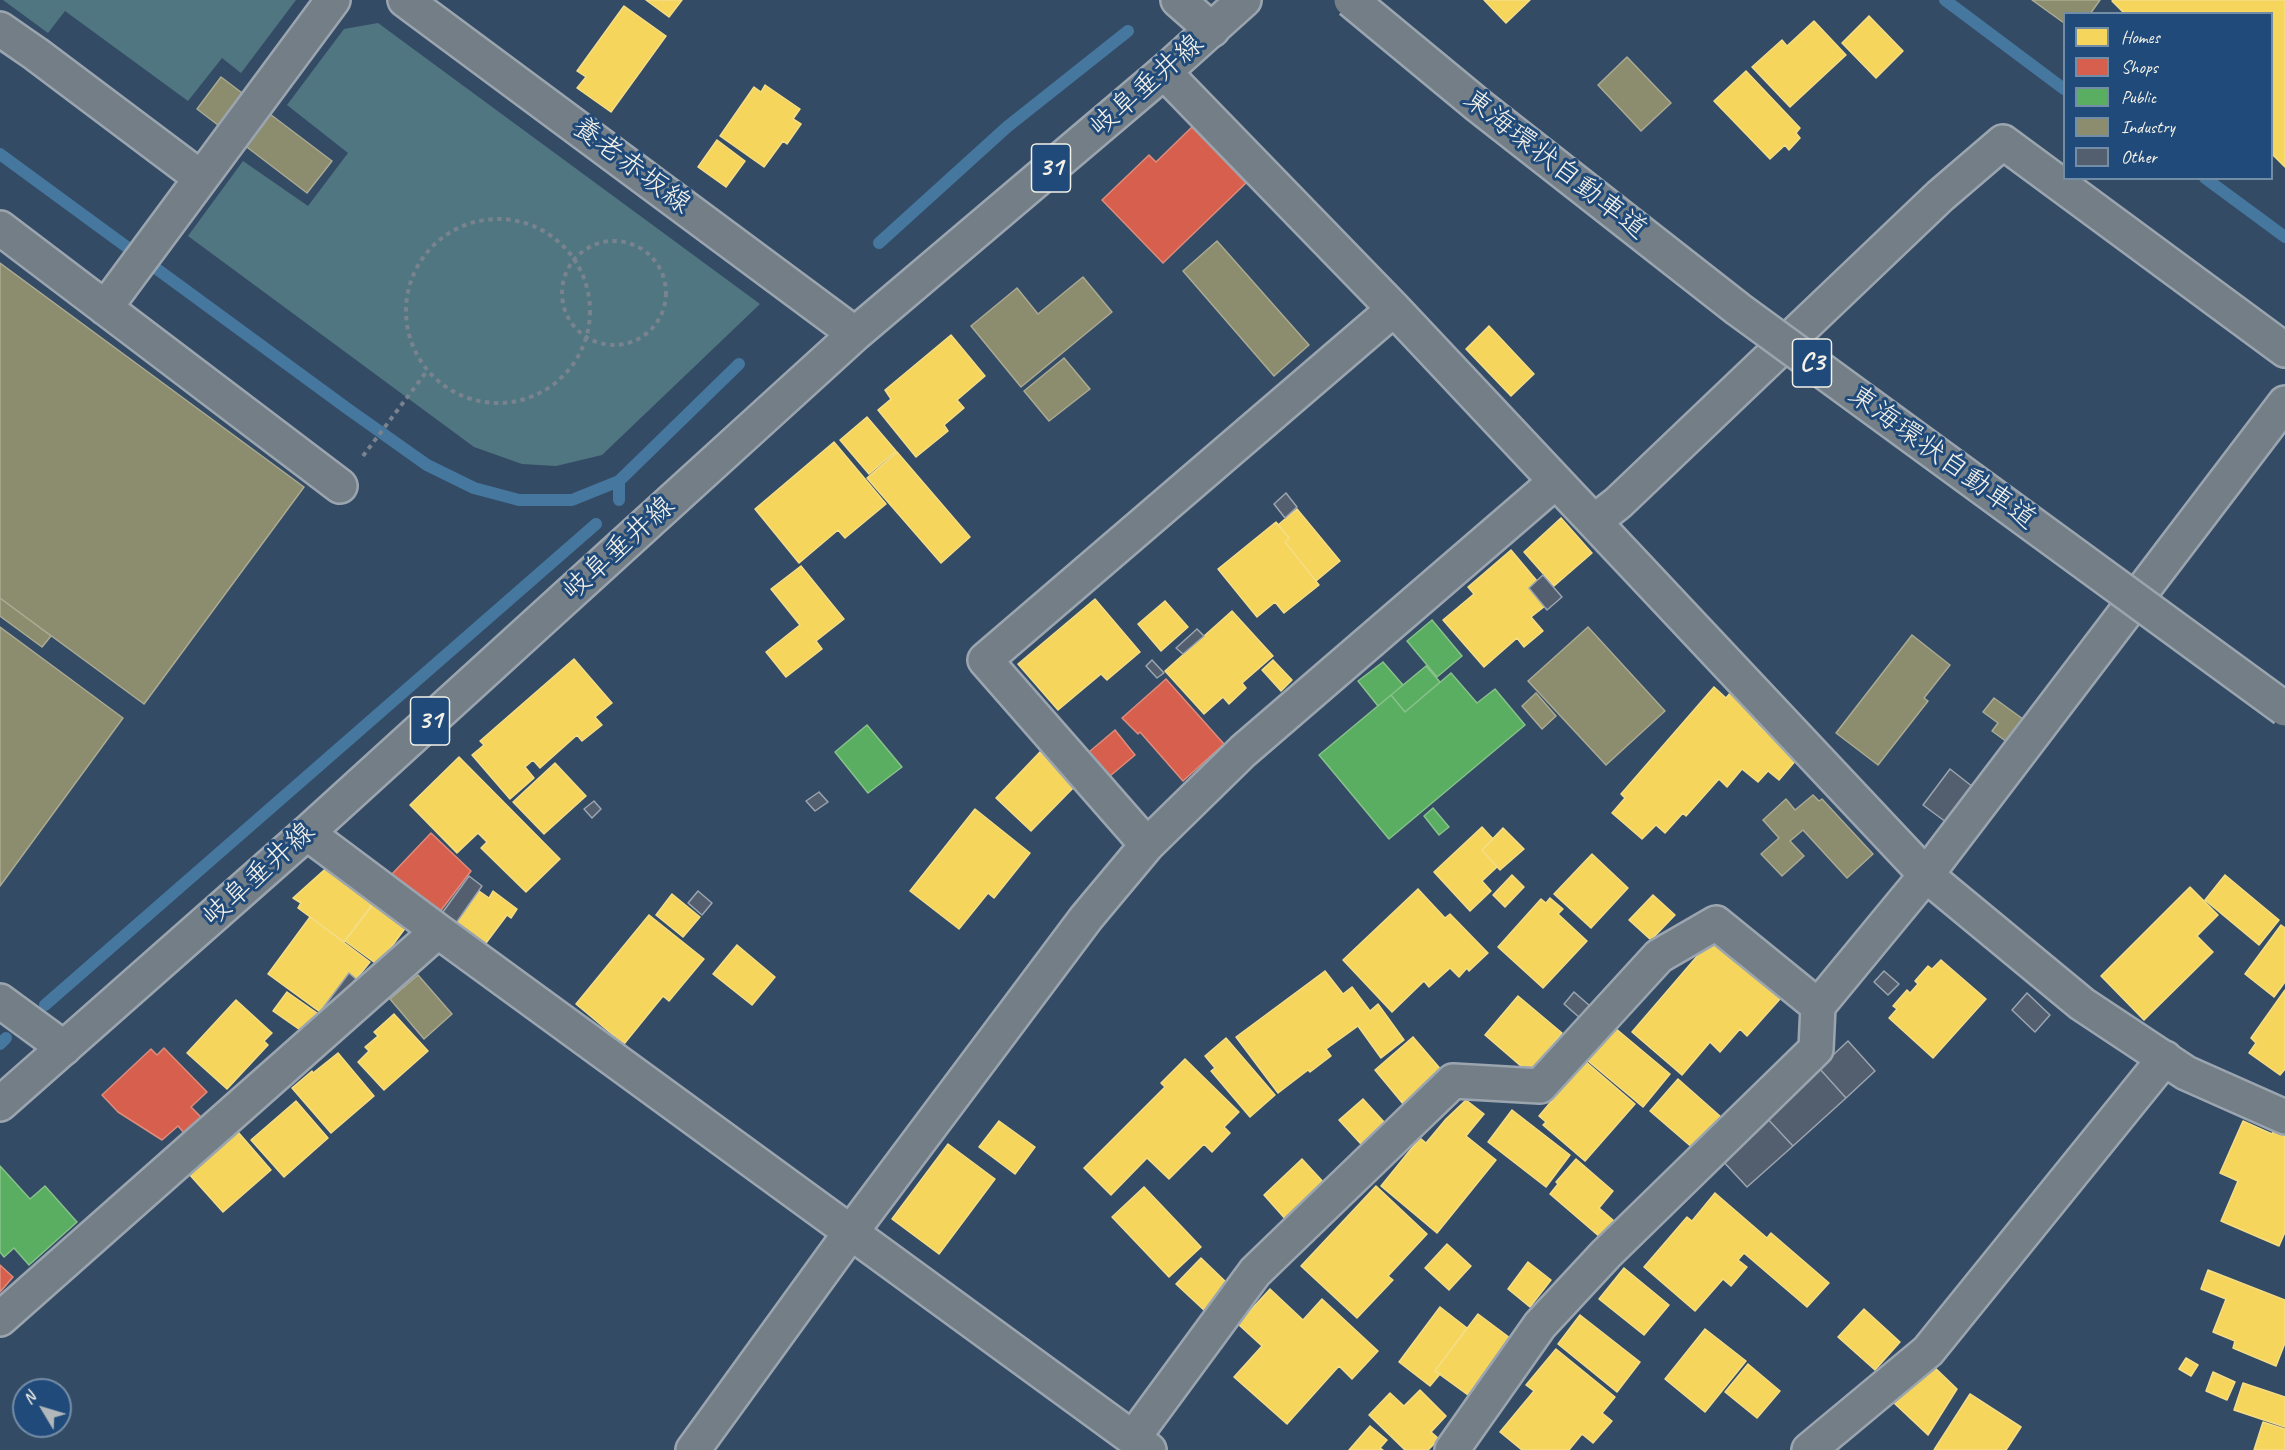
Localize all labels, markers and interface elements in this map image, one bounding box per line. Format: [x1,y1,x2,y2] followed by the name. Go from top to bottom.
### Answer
[2063,12,2273,180] legend
[2121,26,2160,48] text: Homes
[1083,27,1211,145] street label: 岐阜垂井線
[2121,56,2158,78] text: Shops
[1456,83,1654,247] street label: 東海環状自動車道
[2121,86,2156,108] text: Public
[565,110,697,222] street label: 養老赤坂線
[2121,116,2175,138] text: Industry
[1032,144,1070,192] road number: 31
[2121,146,2157,168] text: Other
[1792,339,1832,387] road number: C3
[1842,379,2042,537] street label: 東海環状自動車道
[556,490,682,608] street label: 岐阜垂井線
[410,697,450,745] road number: 31
[196,816,322,934] street label: 岐阜垂井線
[12,1378,72,1438] north arrow
[18,1388,40,1408] text: N

